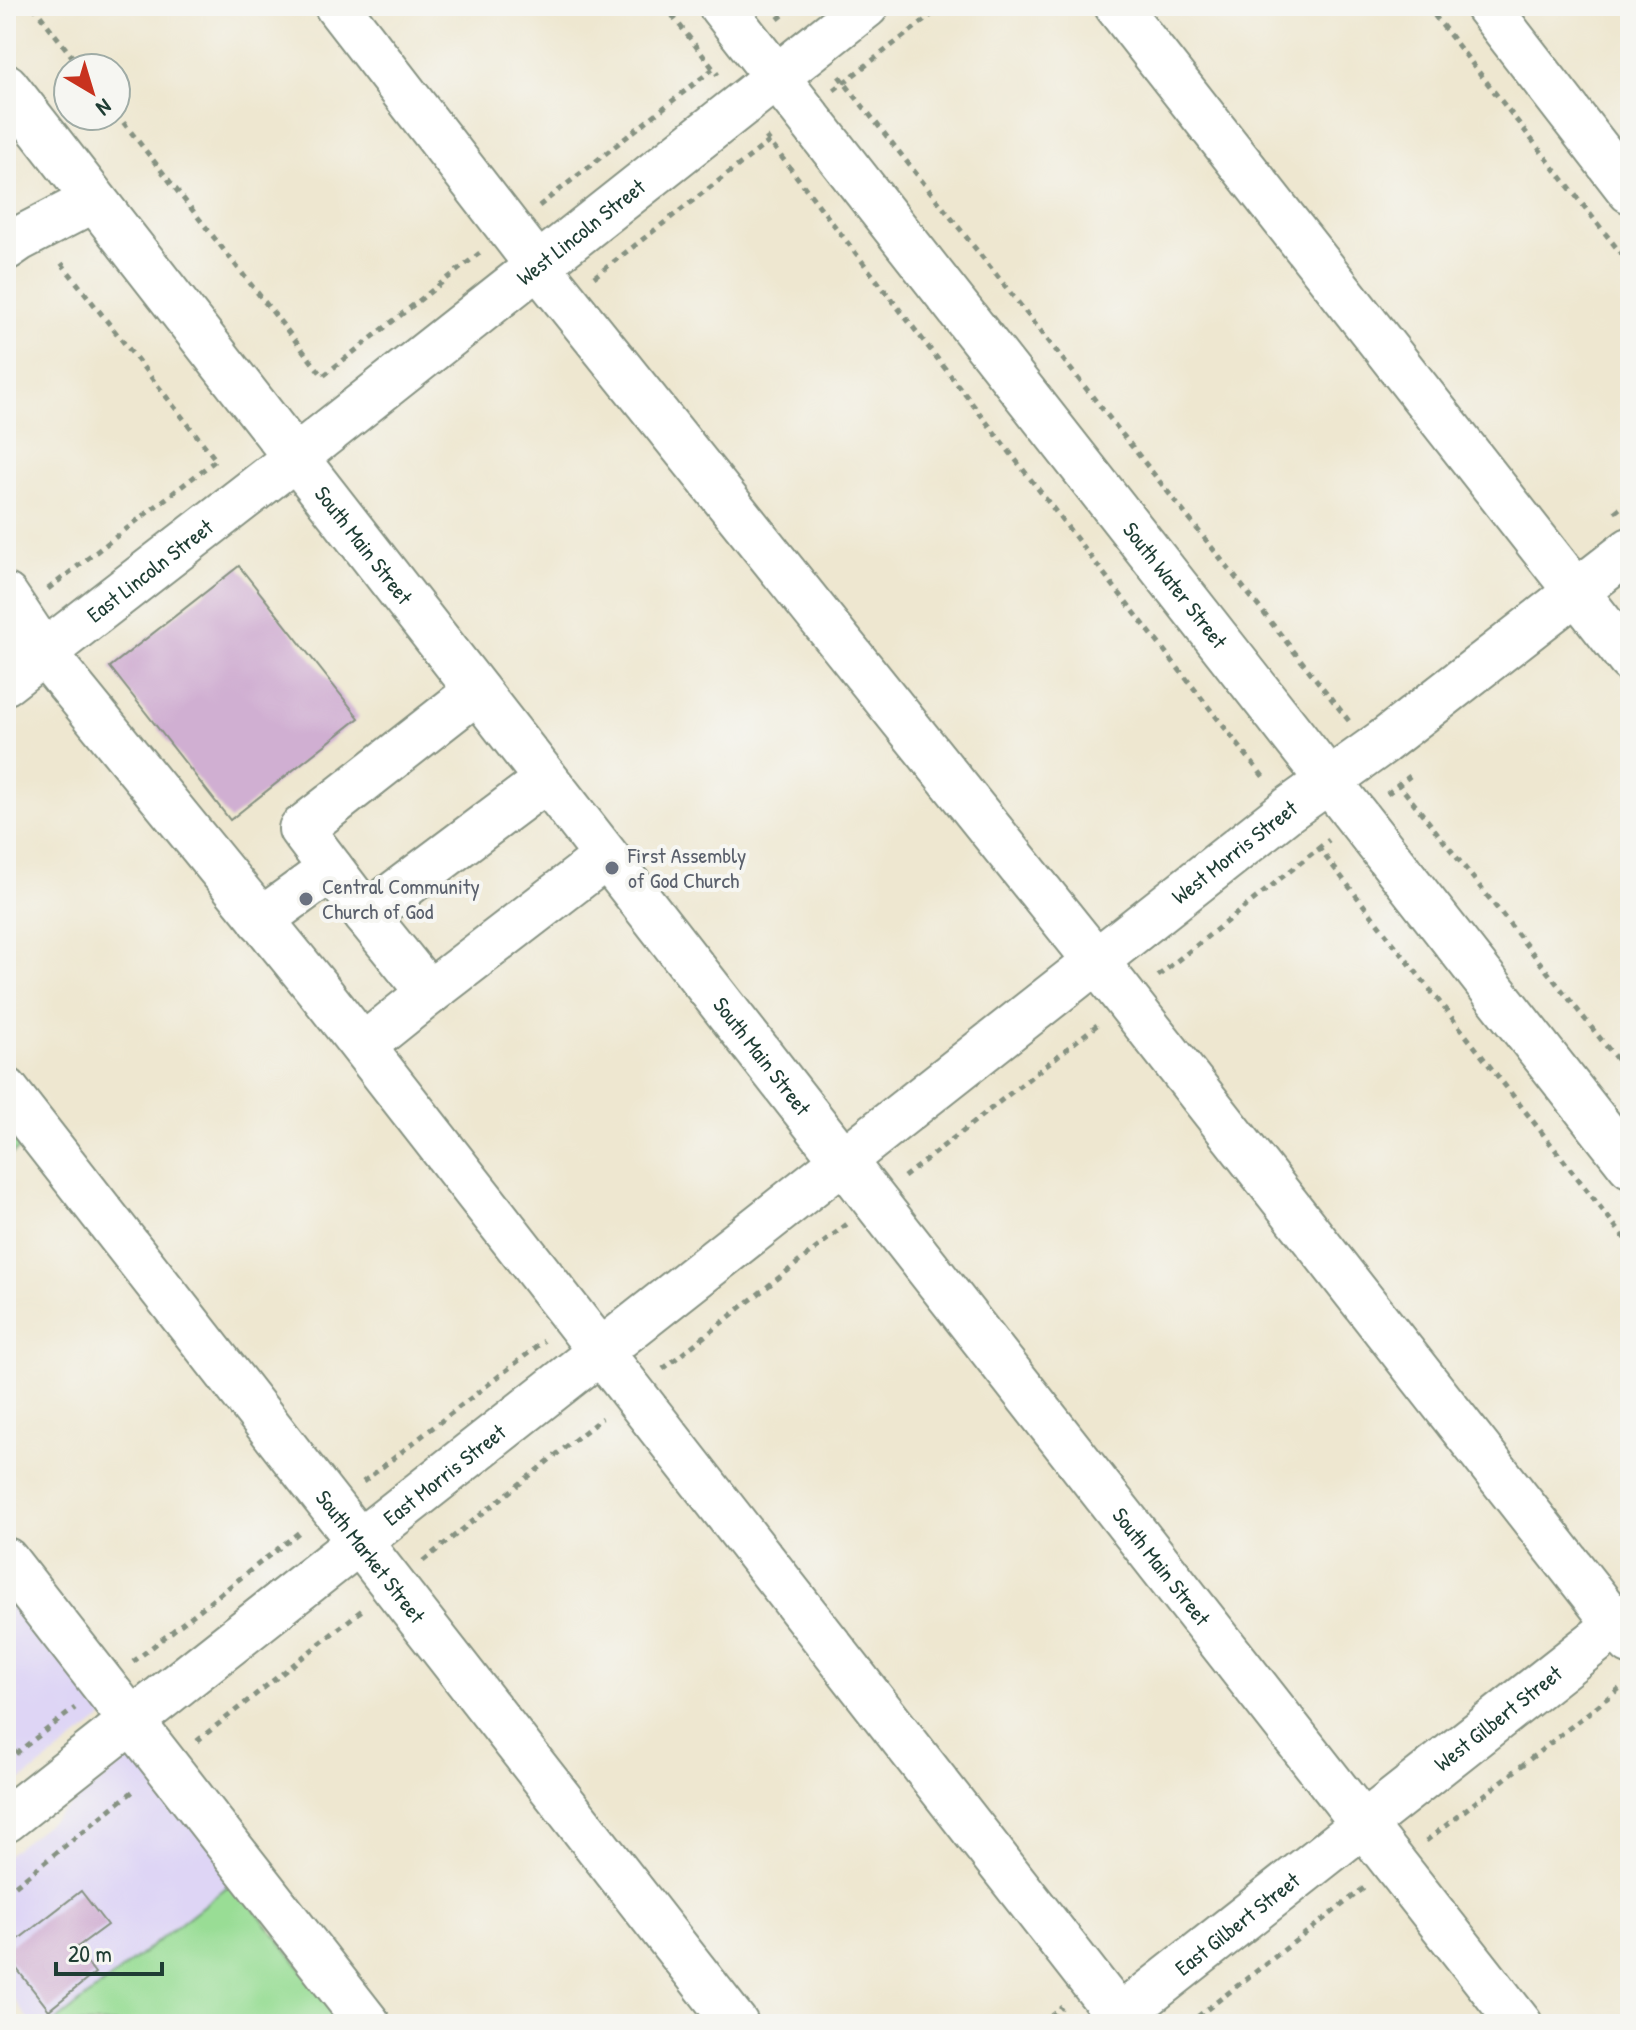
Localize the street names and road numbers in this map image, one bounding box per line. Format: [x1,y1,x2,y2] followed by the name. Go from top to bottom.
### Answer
[510,171,652,292] street label: West Lincoln Street
[308,480,420,611] street label: South Main Street
[81,512,219,629] street label: East Lincoln Street
[1116,516,1234,655] street label: South Water Street
[1165,793,1303,911] street label: West Morris Street
[706,991,818,1122] street label: South Main Street
[377,1417,512,1532] street label: East Morris Street
[309,1483,432,1630] street label: South Market Street
[1106,1501,1217,1632] street label: South Main Street
[1428,1658,1568,1778] street label: West Gilbert Street
[1169,1865,1306,1982] street label: East Gilbert Street

